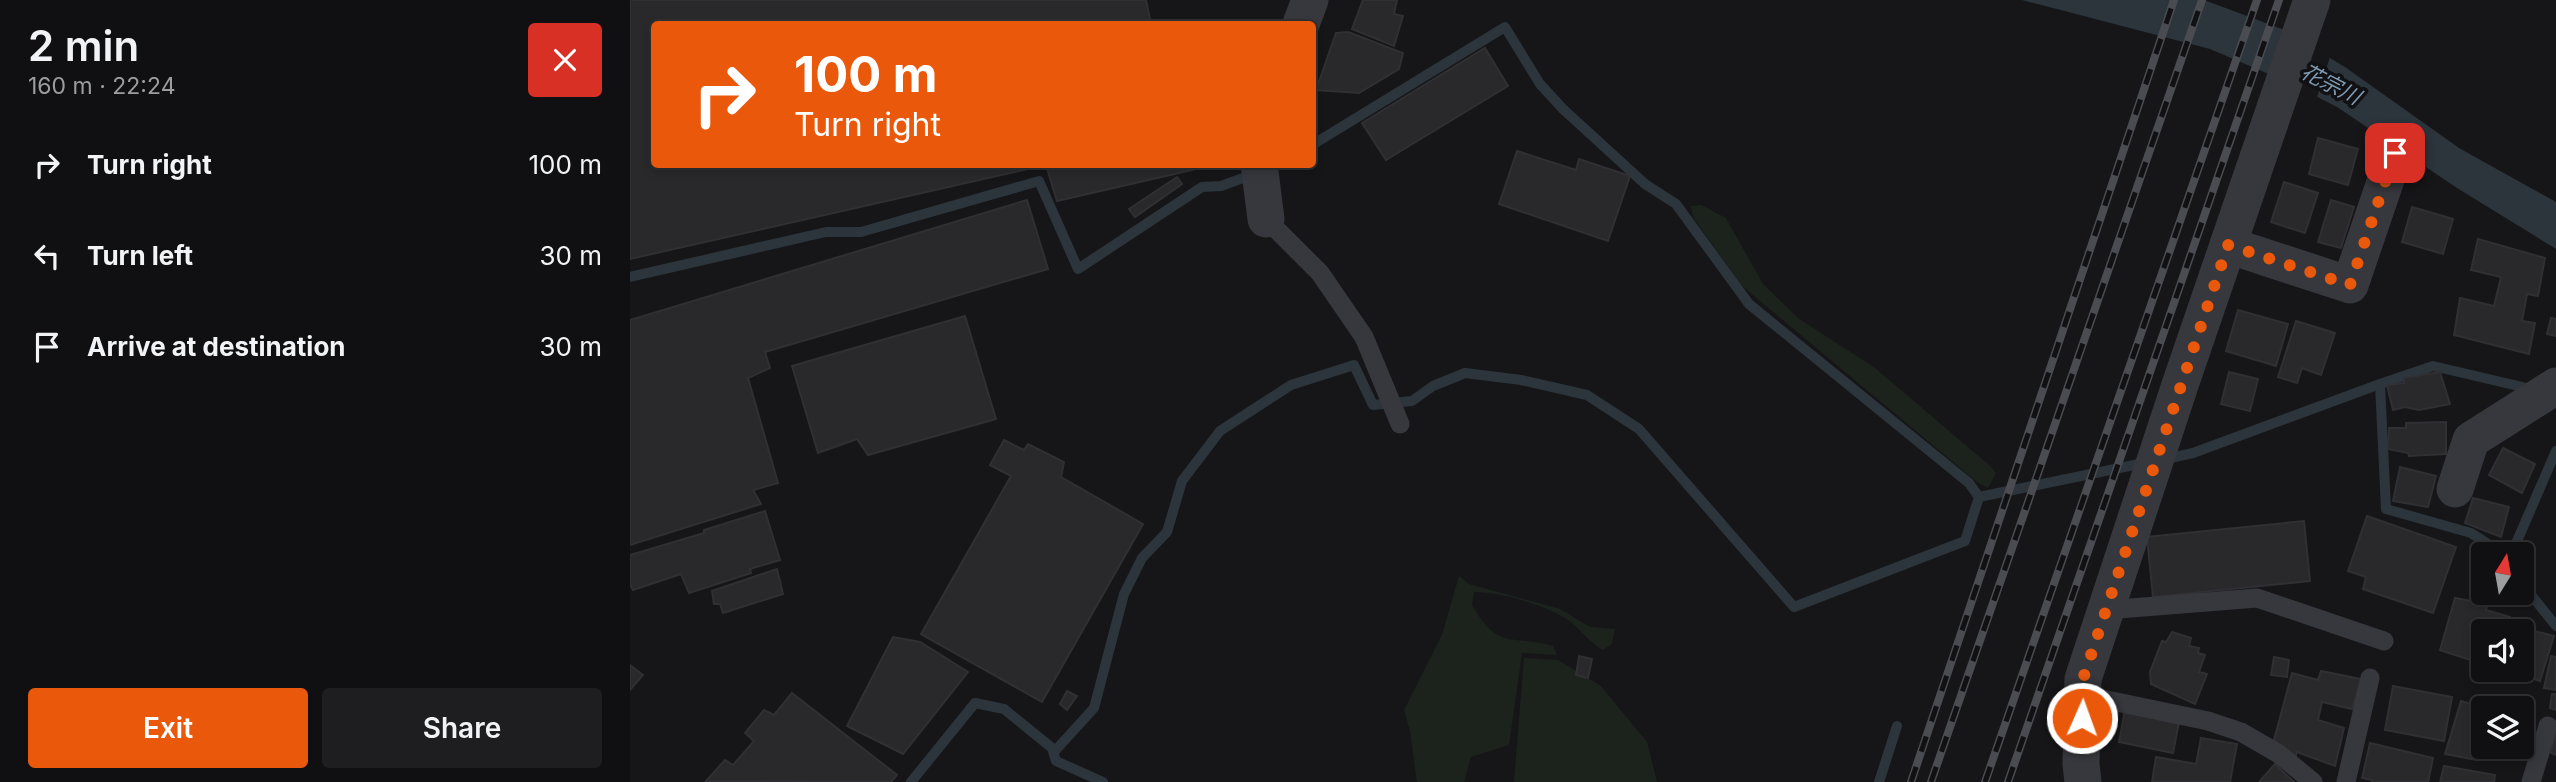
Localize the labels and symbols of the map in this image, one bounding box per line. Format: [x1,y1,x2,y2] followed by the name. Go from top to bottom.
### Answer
[2297,59,2367,110] water label: 花宗川
[2365,123,2425,183] pin
[2471,542,2534,606] north arrow
[2045,681,2119,755] position arrow

